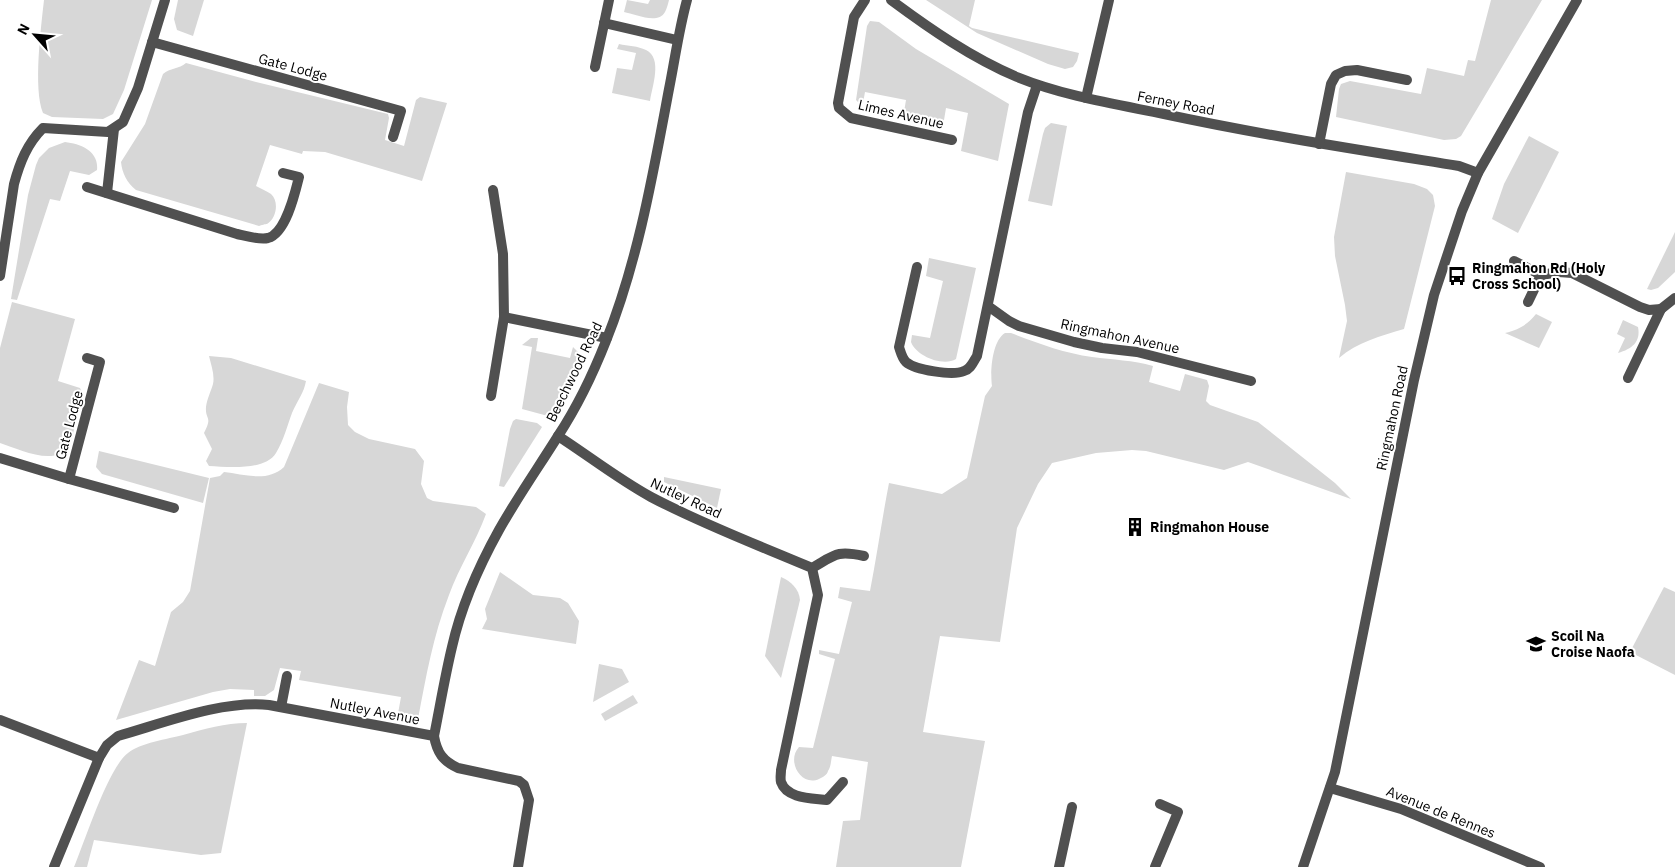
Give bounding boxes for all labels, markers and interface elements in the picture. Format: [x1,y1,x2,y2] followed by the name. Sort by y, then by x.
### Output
[10,10,60,60] north arrow
[13,20,34,38] text: N
[256,49,330,85] street label: Gate Lodge
[1136,87,1216,119] street label: Ferney Road
[856,95,946,133] street label: Limes Avenue
[1472,259,1606,293] place label: Ringmahon Rd (Holy Cross School)
[1446,265,1468,287] bus stop icon: Ringmahon Rd (Holy Cross School)
[1059,315,1182,357] street label: Ringmahon Avenue
[542,319,606,425] street label: Beechwood Road
[1372,364,1412,472] street label: Ringmahon Road
[51,388,87,462] street label: Gate Lodge
[647,474,725,522] street label: Nutley Road
[1124,516,1146,538] building icon: Ringmahon House
[1150,518,1269,536] place label: Ringmahon House
[1551,627,1635,661] place label: Scoil Na Croise Naofa
[1525,633,1547,655] school or university icon: Scoil Na Croise Naofa
[329,693,422,729] street label: Nutley Avenue
[1384,782,1498,842] street label: Avenue de Rennes

